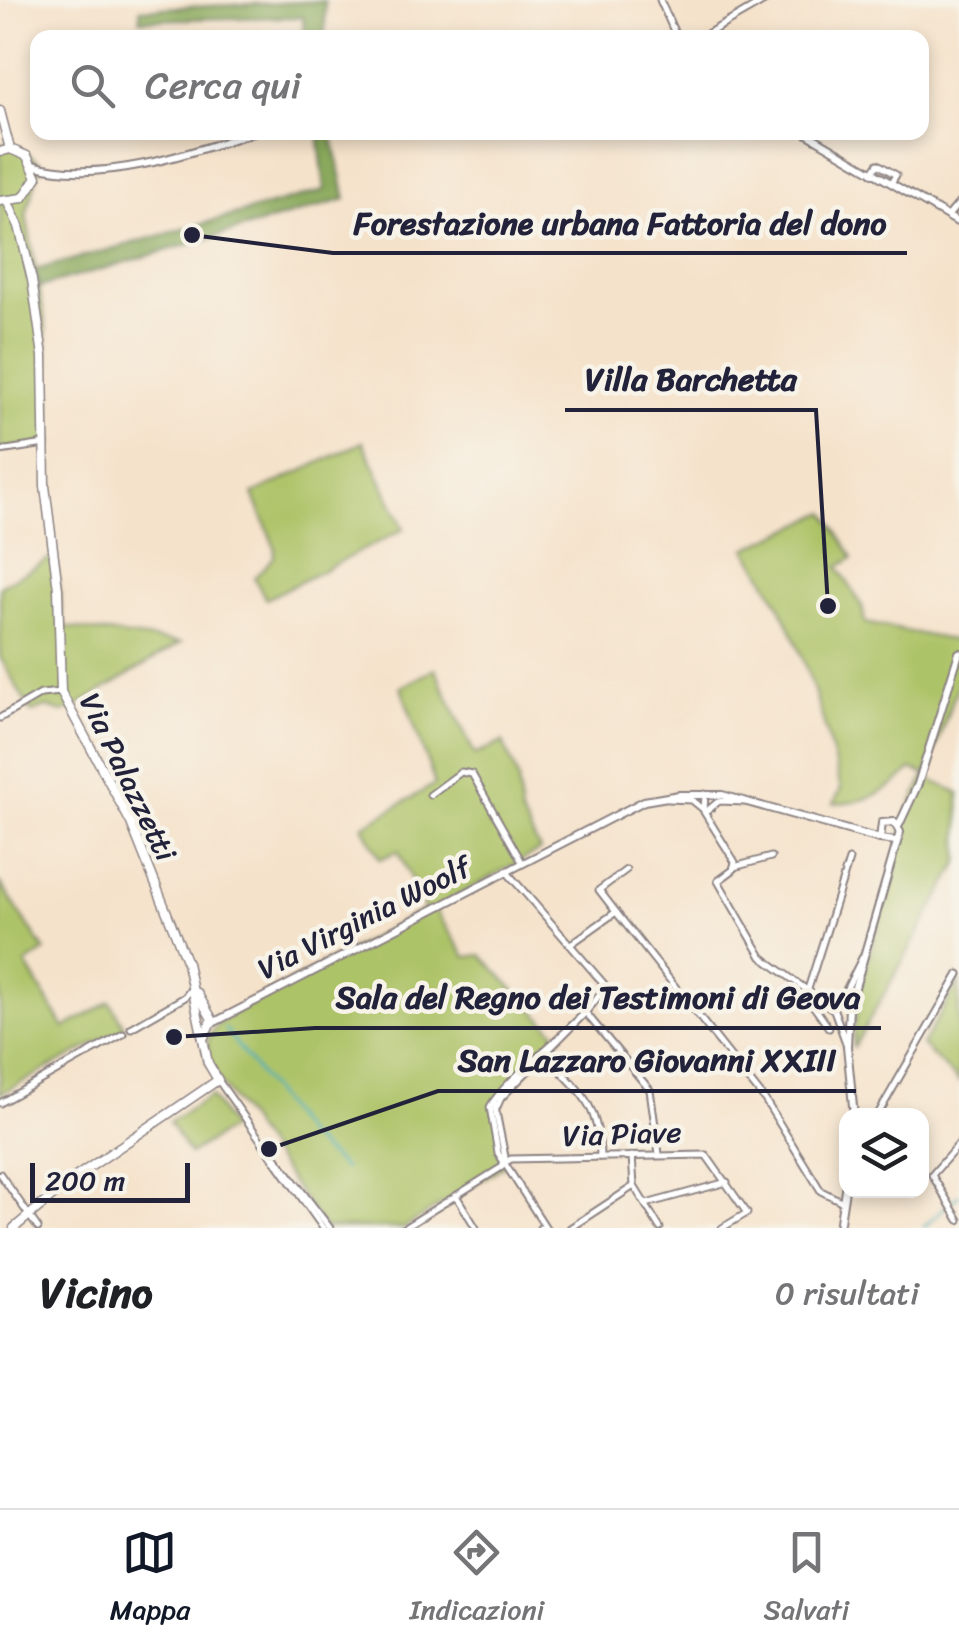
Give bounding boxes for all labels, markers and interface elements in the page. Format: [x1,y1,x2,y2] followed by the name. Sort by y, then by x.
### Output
[30,30,929,140] search box
[145,52,301,119] text: Cerca qui
[65,58,120,113] icon: search
[333,191,907,253] callout: Forestazione urbana Fattoria del dono
[352,195,887,252] text: Forestazione urbana Fattoria del dono
[565,348,816,410] callout: Villa Barchetta
[585,351,798,408] text: Villa Barchetta
[64,683,193,871] street label: Via Palazzetti
[248,840,483,995] street label: Via Virginia Woolf
[315,966,881,1028] callout: Sala del Regno dei Testimoni di Geova
[335,969,861,1026] text: Sala del Regno dei Testimoni di Geova
[438,1029,856,1091] callout: San Lazzaro Giovanni XXIII
[457,1032,836,1089] text: San Lazzaro Giovanni XXIII
[561,1105,683,1163] street label: Via Piave
[839,1108,929,1198] map controls
[839,1108,929,1198] button: layers
[45,1156,125,1205] text: 200 m
[30,1158,190,1202] scale bar
[40,1256,153,1330] text: Vicino
[775,1265,919,1322] text: 0 risultati
[110,1525,190,1634] tab: Mappa
[410,1525,544,1634] tab: Indicazioni
[764,1525,849,1634] tab: Salvati

